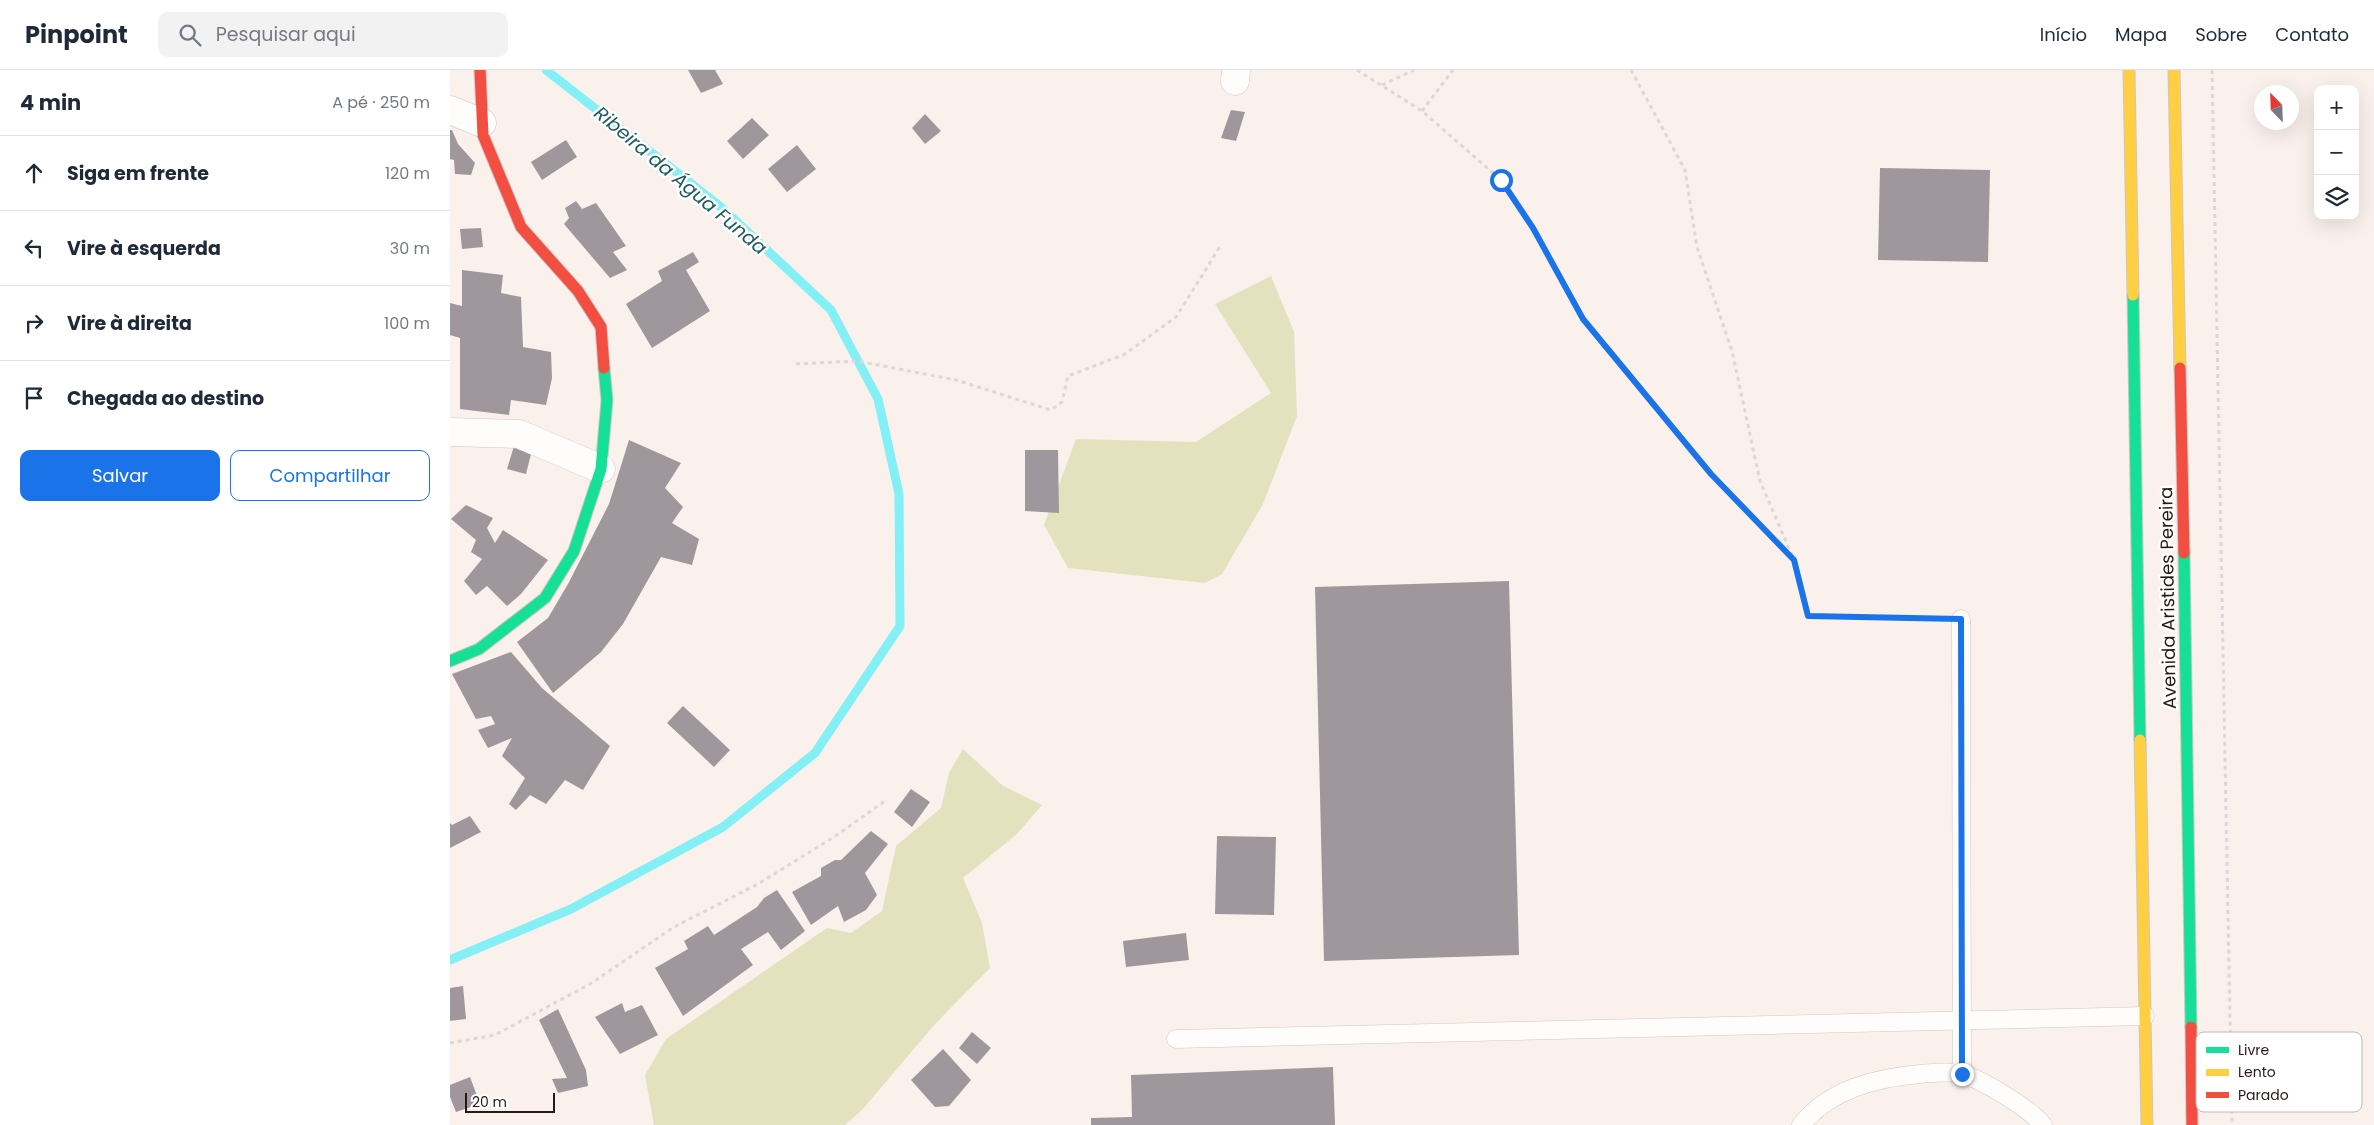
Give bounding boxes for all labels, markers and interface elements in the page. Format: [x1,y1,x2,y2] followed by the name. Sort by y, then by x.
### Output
[158,12,508,57] search box
[25,18,128,51] text: Pinpoint
[176,21,204,49] icon: search
[216,21,356,48] text: Pesquisar aqui
[2040,22,2087,47] text: Início
[2115,22,2167,47] text: Mapa
[2195,22,2247,47] text: Sobre
[2275,22,2349,47] text: Contato
[2254,85,2299,130] north arrow
[2314,85,2359,220] map controls
[2314,85,2359,130] button: +
[20,88,81,117] text: 4 min
[332,91,430,114] text: A pé · 250 m
[588,100,773,261] water label: Ribeira da Água Funda
[2314,130,2359,175] button: −
[20,159,48,187] icon: ahead
[67,160,209,187] text: Siga em frente
[385,162,430,185] text: 120 m
[1490,169,1513,192] route start
[2314,175,2359,220] button: layers
[20,234,48,262] icon: left
[67,235,221,262] text: Vire à esquerda
[390,237,430,260] text: 30 m
[20,309,48,337] icon: right
[67,310,192,337] text: Vire à direita
[384,312,430,335] text: 100 m
[20,384,48,412] icon: arrive
[67,385,264,412] text: Chegada ao destino
[20,450,220,501] button: Salvar
[230,450,430,501] button: Compartilhar
[2153,487,2182,709] street label: Avenida Aristides Pereira
[2196,1032,2362,1112] legend
[2238,1040,2270,1060] text: Livre
[2238,1062,2276,1082] text: Lento
[1951,1063,1974,1086] route end
[2238,1085,2289,1105] text: Parado
[465,1090,555,1113] scale bar
[472,1092,507,1112] text: 20 m

